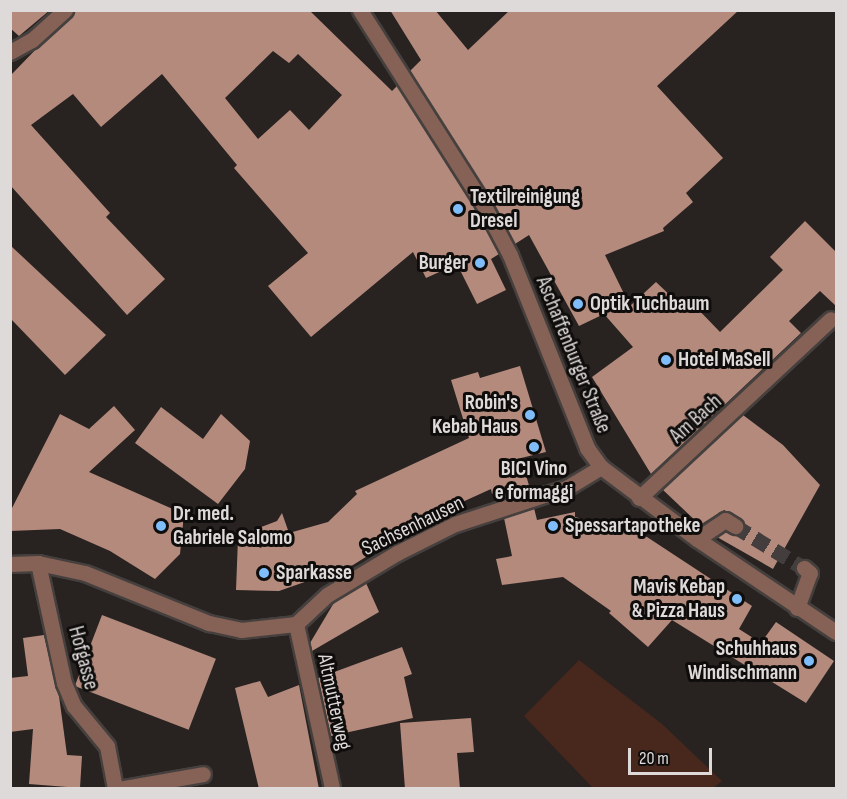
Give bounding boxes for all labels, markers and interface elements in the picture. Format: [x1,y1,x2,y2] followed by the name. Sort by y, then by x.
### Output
[470,184,580,234] place label: Textilreinigung Dresel
[451,202,465,216] marker: Textilreinigung Dresel
[419,250,468,276] place label: Burger
[473,256,487,270] marker: Burger
[530,273,616,437] street label: Aschaffenburger Straße
[590,291,709,317] place label: Optik Tuchbaum
[571,297,585,311] marker: Optik Tuchbaum
[678,347,771,373] place label: Hotel MaSell
[659,353,673,367] marker: Hotel MaSell
[665,389,727,449] street label: Am Bach
[432,390,518,440] place label: Robin's Kebab Haus
[523,408,537,422] marker: Robin's Kebab Haus
[527,440,541,454] marker: BICI Vino e formaggi
[495,456,573,506] place label: BICI Vino e formaggi
[358,491,468,561] street label: Sachsenhausen
[173,501,292,551] place label: Dr. med. Gabriele Salomo
[565,513,700,539] place label: Spessartapotheke
[154,519,168,533] marker: Dr. med. Gabriele Salomo
[546,519,560,533] marker: Spessartapotheke
[276,560,352,586] place label: Sparkasse
[257,566,271,580] marker: Sparkasse
[632,574,725,624] place label: Mavis Kebap & Pizza Haus
[730,592,744,606] marker: Mavis Kebap & Pizza Haus
[62,624,104,692] street label: Hofgasse
[688,636,797,686] place label: Schuhhaus Windischmann
[312,652,356,752] street label: Altmutterweg
[802,654,816,668] marker: Schuhhaus Windischmann
[631,736,715,774] scale bar
[639,748,669,769] text: 20 m

